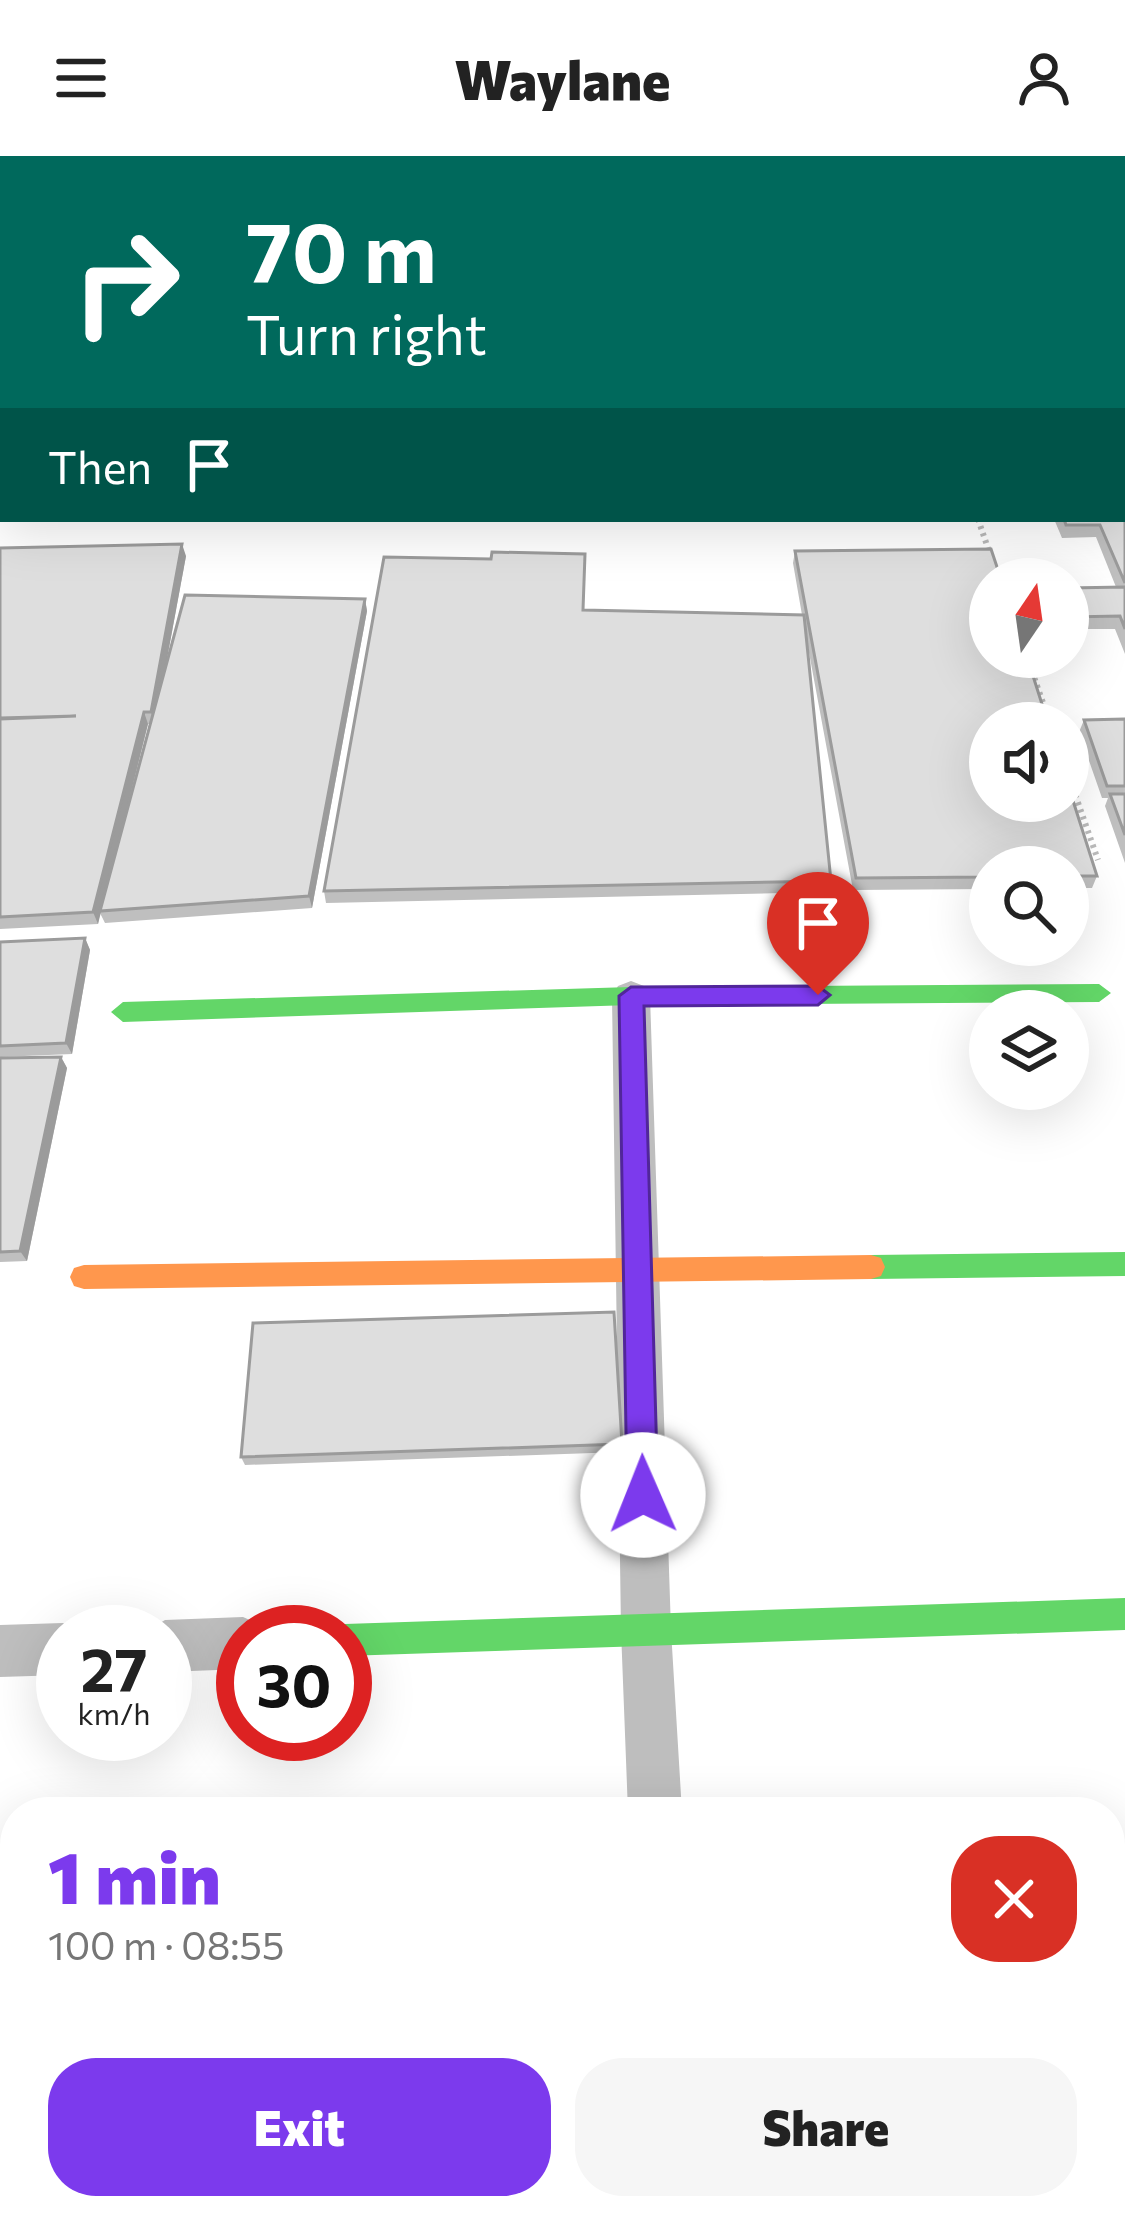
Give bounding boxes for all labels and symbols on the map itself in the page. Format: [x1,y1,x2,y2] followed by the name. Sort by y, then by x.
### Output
[969,558,1089,678] north arrow
[767,872,869,995] pin
[580,1432,706,1558] position arrow
[216,1605,372,1761] speed limit sign: 30

